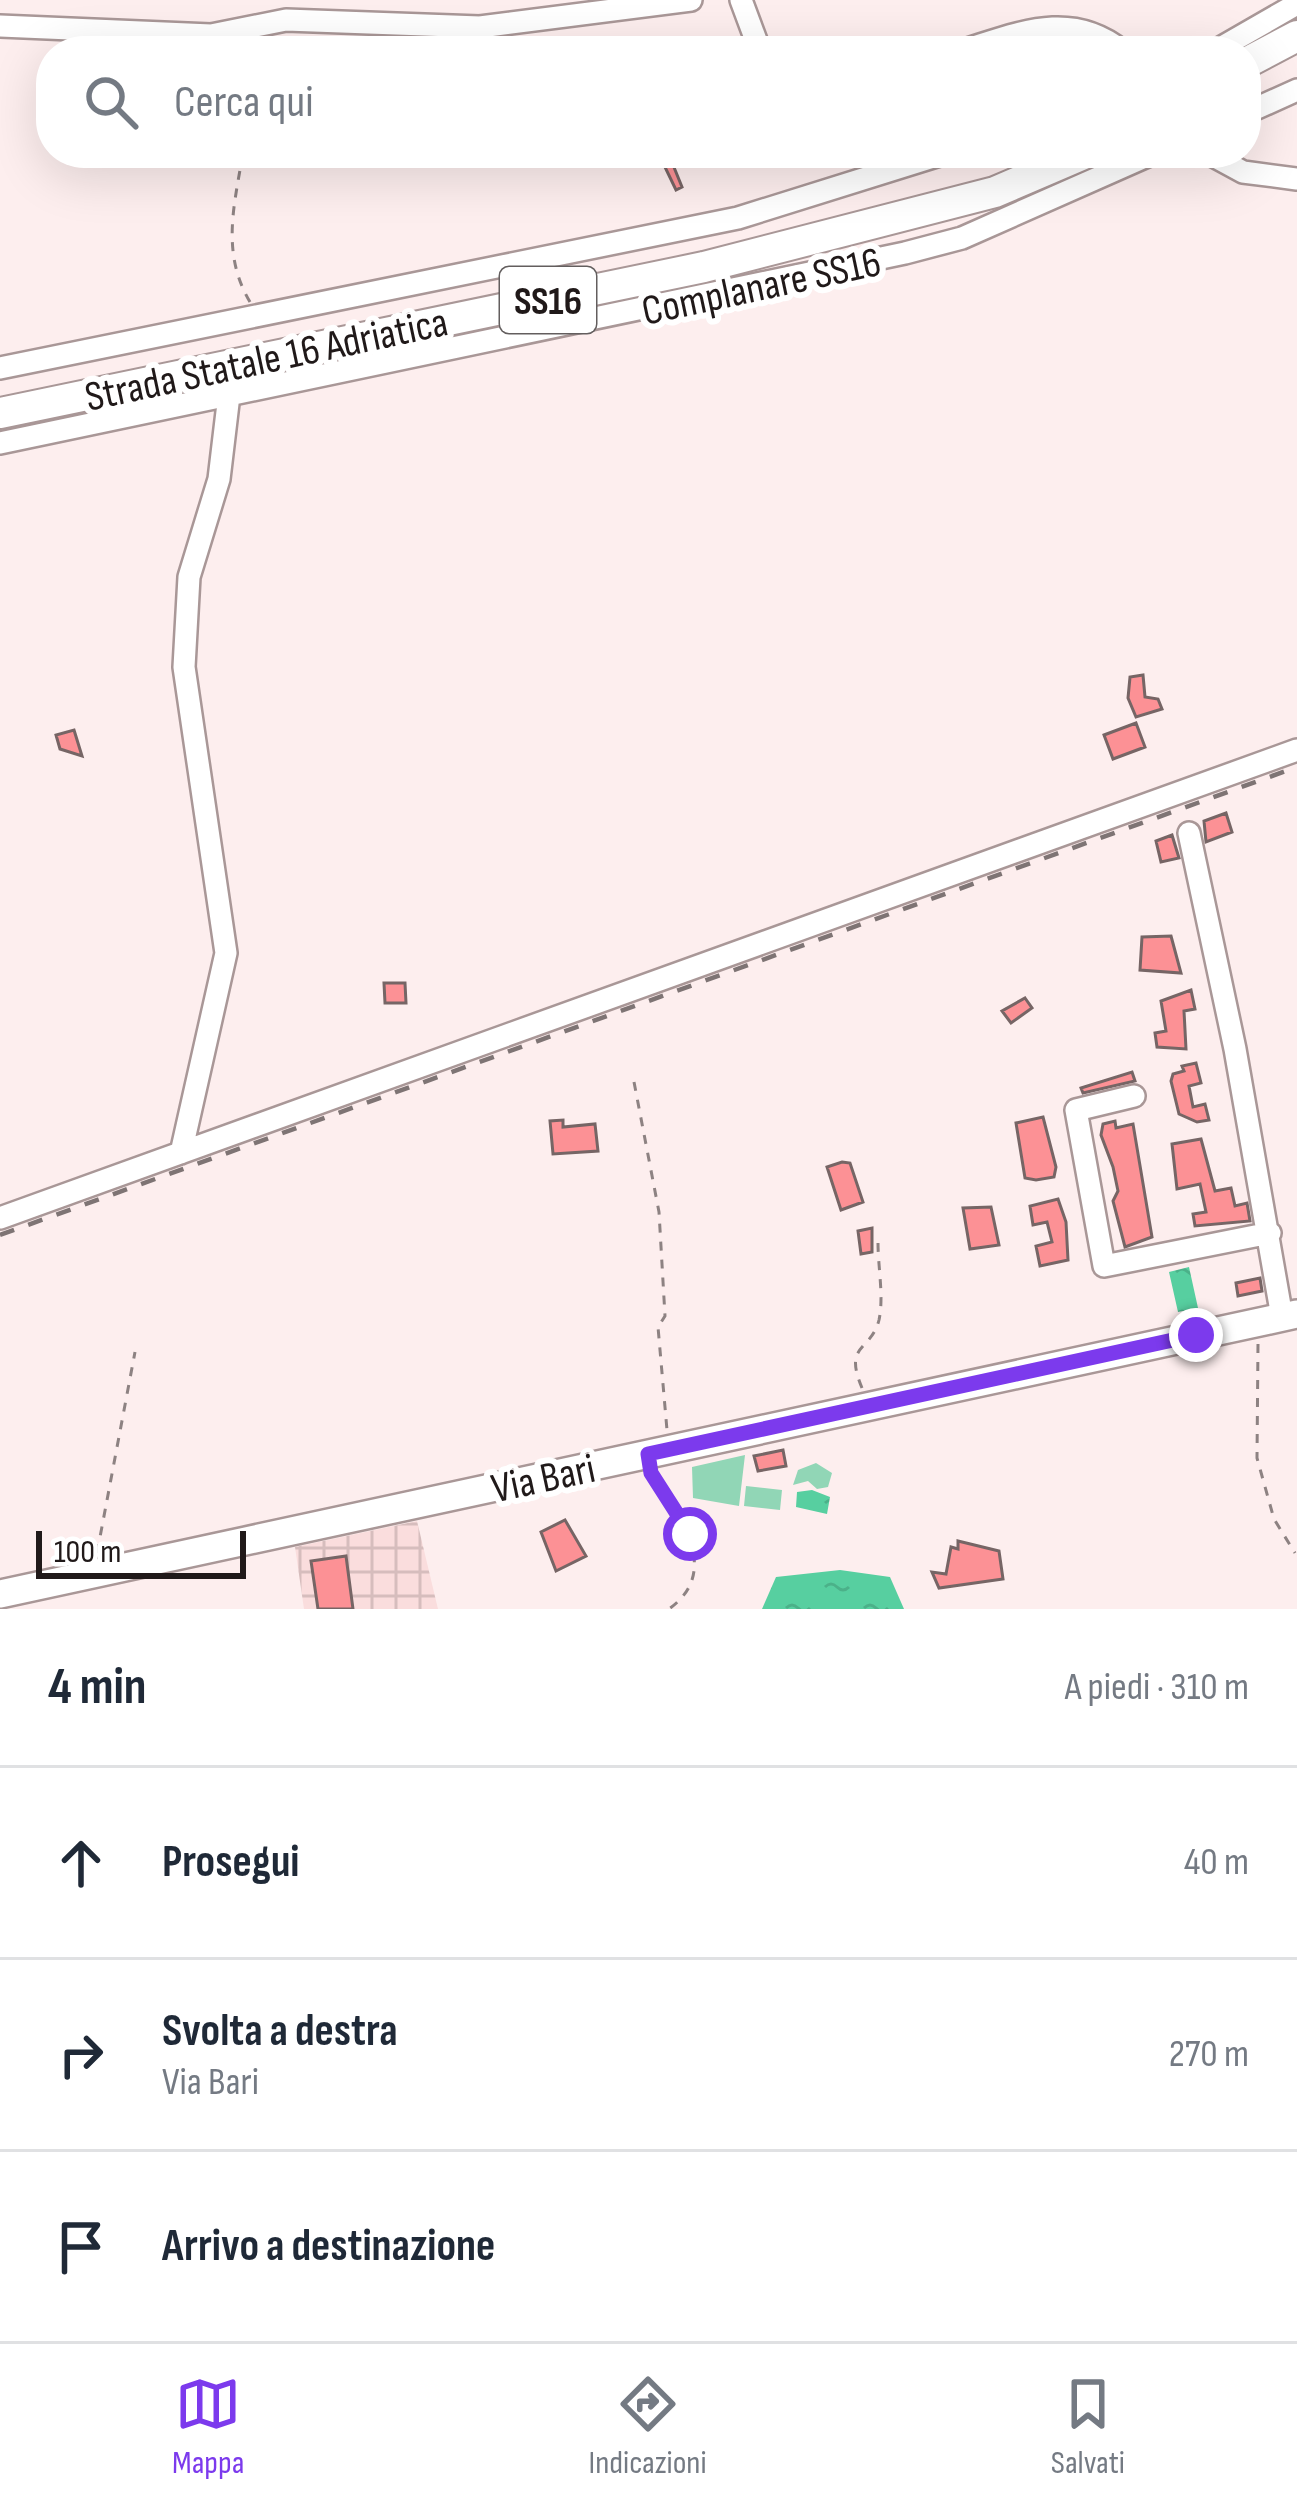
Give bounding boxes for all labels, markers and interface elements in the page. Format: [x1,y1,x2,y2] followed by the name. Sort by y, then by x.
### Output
[36,36,1261,168] search box
[78,69,144,135] icon: search
[174,75,314,130] text: Cerca qui
[637,237,886,338] street label: Complanare SS16
[500,267,596,333] road number: SS16
[81,297,452,424] street label: Strada Statale 16 Adriatica
[1169,1308,1223,1362] route end
[487,1444,600,1515] street label: Via Bari
[663,1507,717,1561] route start
[36,1525,246,1578] scale bar
[54,1532,121,1572] text: 100 m
[48,1657,147,1718] text: 4 min
[1065,1664,1249,1711] text: A piedi · 310 m
[48,1830,114,1896] icon: ahead
[162,1835,300,1890] text: Prosegui
[1184,1839,1249,1886] text: 40 m
[162,2004,398,2059] text: Svolta a destra
[48,2022,114,2088] icon: right
[1169,2031,1249,2078] text: 270 m
[162,2059,259,2106] text: Via Bari
[48,2214,114,2280] icon: arrive
[162,2219,495,2274] text: Arrivo a destinazione
[172,2371,244,2483] tab: Mappa
[589,2371,707,2483] tab: Indicazioni
[1051,2371,1125,2483] tab: Salvati

